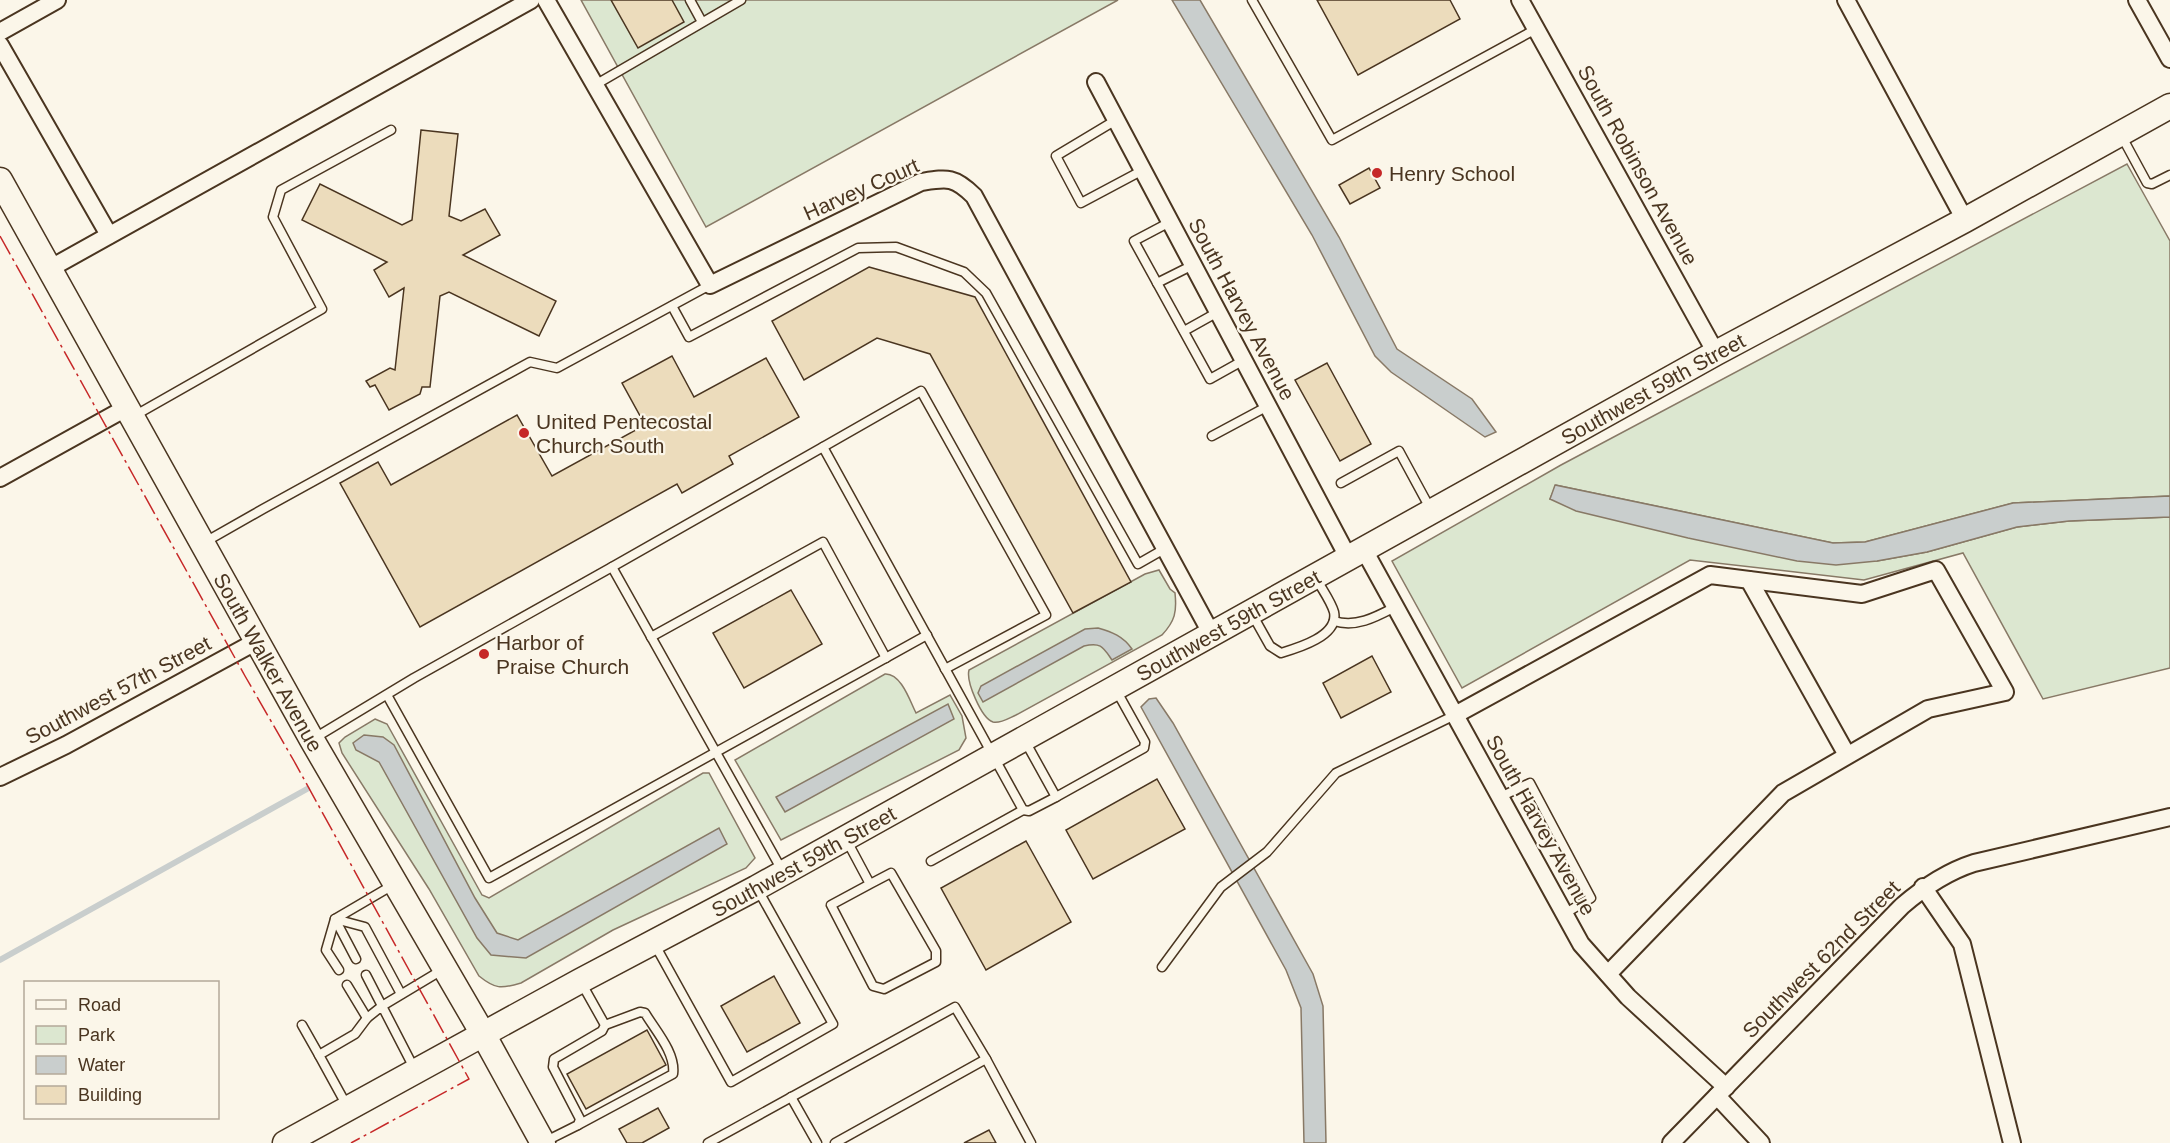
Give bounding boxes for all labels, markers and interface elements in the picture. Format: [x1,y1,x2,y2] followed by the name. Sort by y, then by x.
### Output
[1573,61,1703,269] street label: South Robinson Avenue
[800,153,922,225] street label: Harvey Court
[1389,162,1515,185] place label: Henry School
[1370,166,1384,180] marker: Henry School
[1184,214,1300,404] street label: South Harvey Avenue
[1557,328,1749,449] street label: Southwest 59th Street
[536,410,712,457] place label: United Pentecostal Church South
[517,426,531,440] marker: United Pentecostal Church South
[1132,564,1324,685] street label: Southwest 59th Street
[210,569,328,756] street label: South Walker Avenue
[21,631,215,749] street label: Southwest 57th Street
[496,631,629,678] place label: Harbor of Praise Church
[477,647,491,661] marker: Harbor of Praise Church
[1482,731,1600,919] street label: South Harvey Avenue
[707,801,900,921] street label: Southwest 59th Street
[1738,876,1904,1042] street label: Southwest 62nd Street
[24,981,219,1119] legend
[78,995,121,1015] text: Road
[78,1025,116,1045] text: Park
[78,1055,125,1075] text: Water
[78,1085,142,1105] text: Building

